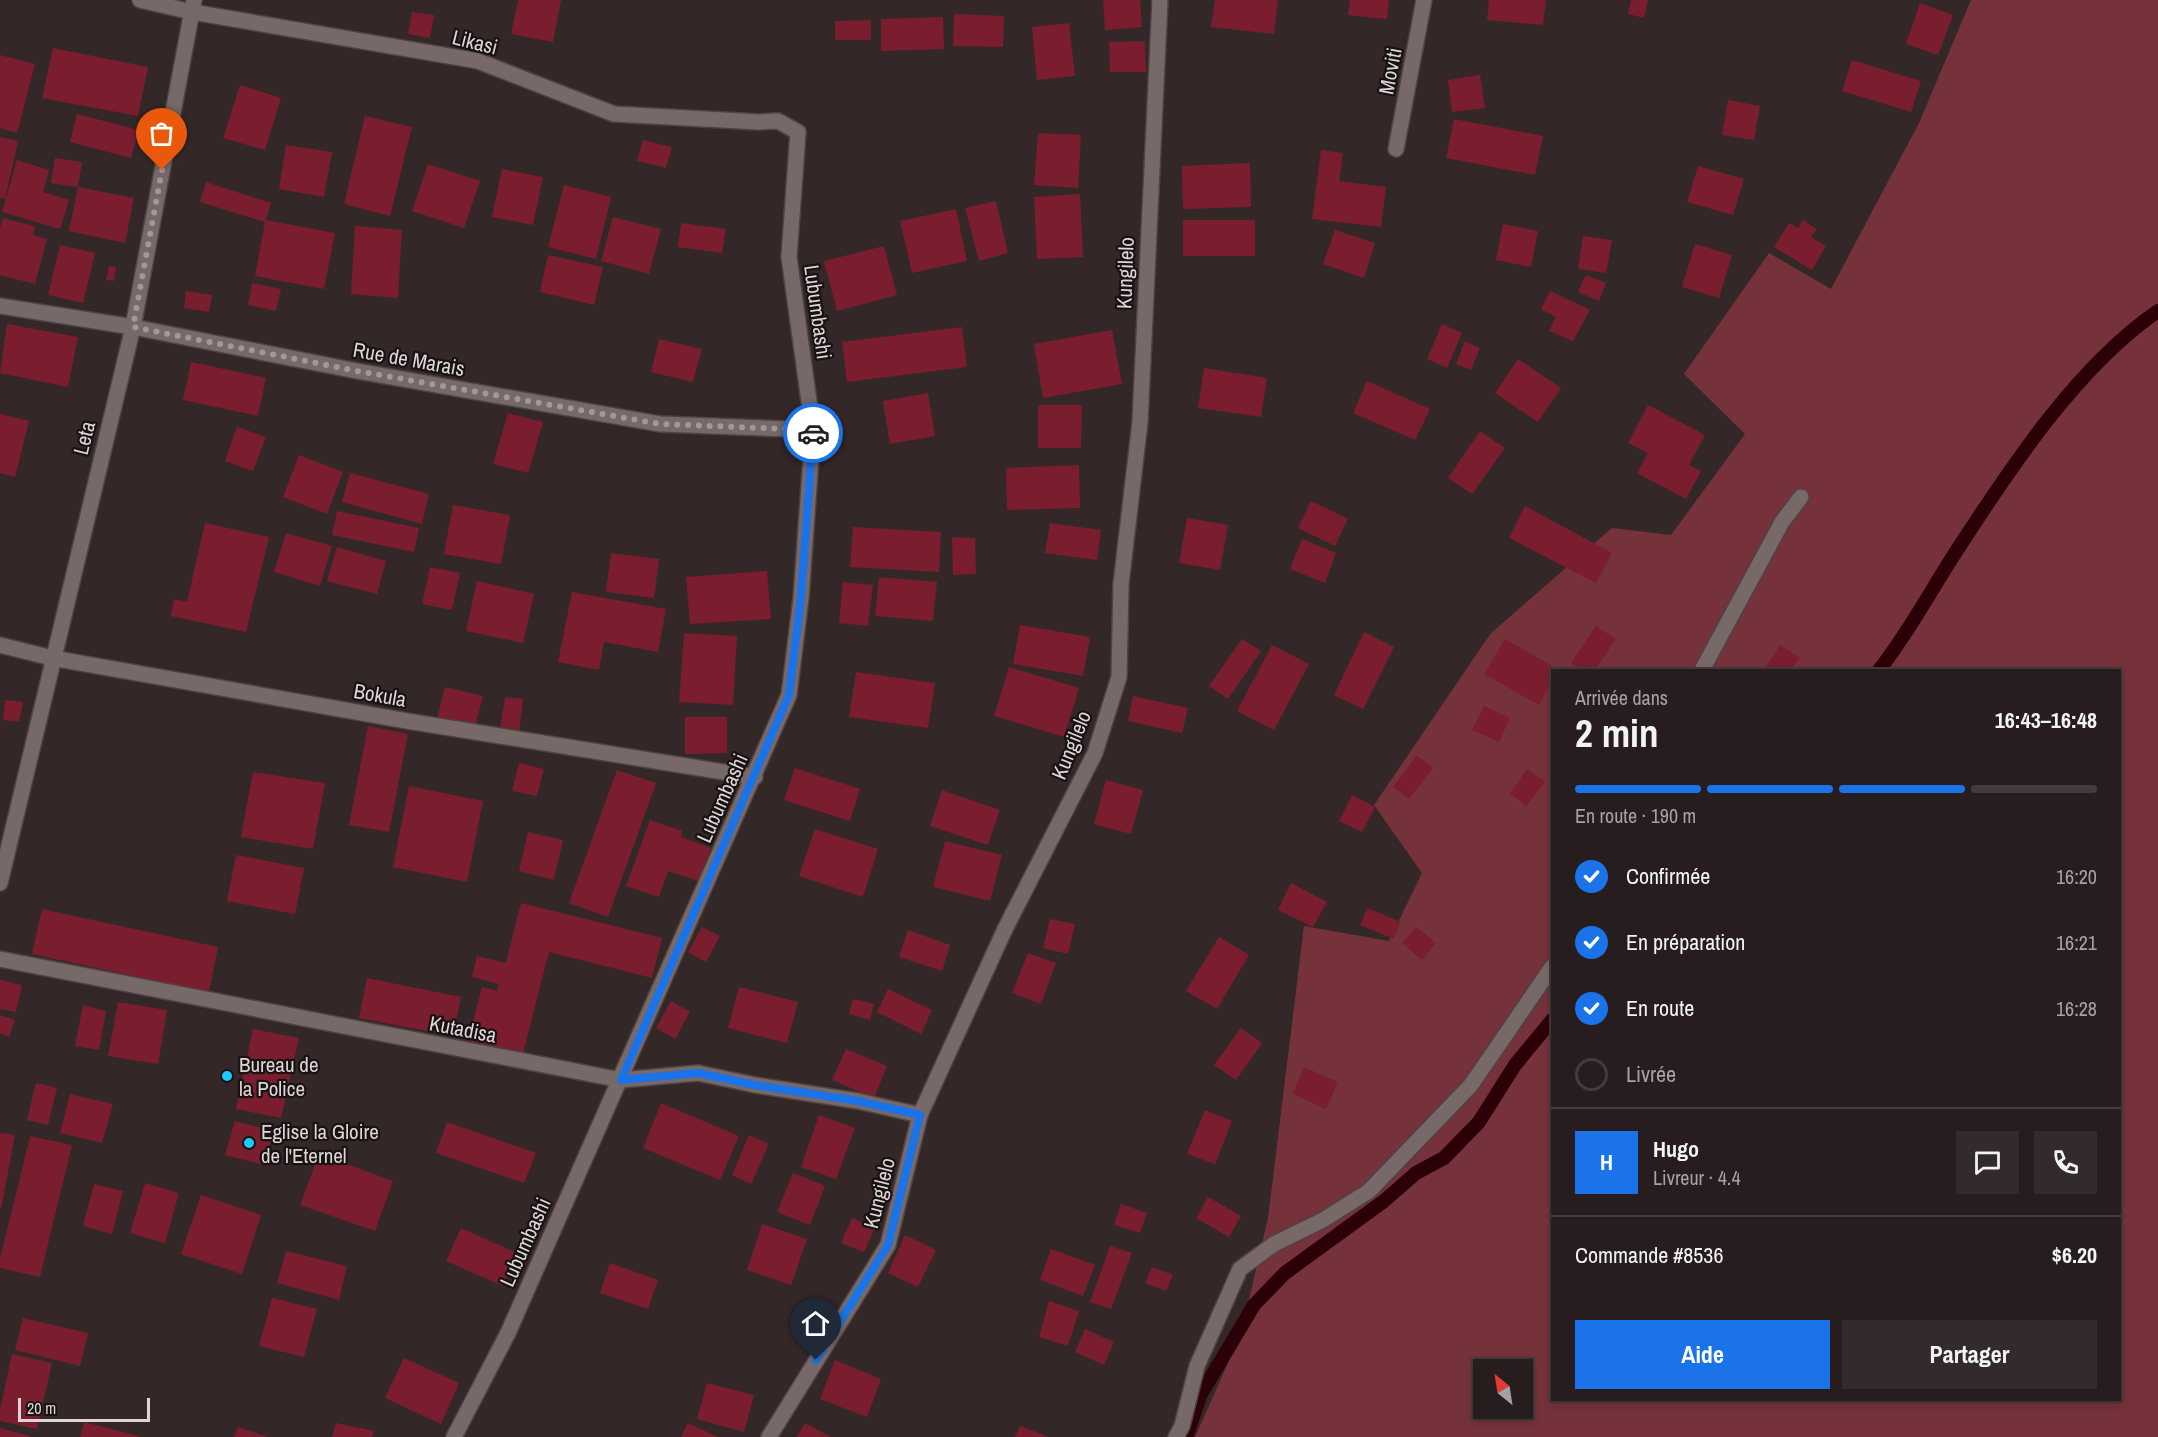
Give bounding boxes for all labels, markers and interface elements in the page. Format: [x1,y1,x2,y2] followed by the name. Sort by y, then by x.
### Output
[449,22,501,62] street label: Likasi
[1371,45,1409,97] street label: Moviti
[136,108,187,170] pin
[145,117,178,150] icon: bag
[1109,237,1141,309] street label: Kungilelo
[797,263,839,361] street label: Lubumbashi
[351,335,467,383] street label: Rue de Marais
[783,403,843,463] courier
[797,417,830,450] icon: car
[66,418,102,458] street label: Leta
[352,676,409,714] street label: Bokula
[1575,684,1668,711] text: Arrivée dans
[1995,705,2097,735] text: 16:43–16:48
[1044,706,1098,784] street label: Kungilelo
[1575,707,1659,759] text: 2 min
[689,749,755,847] street label: Lubumbashi
[1575,802,1696,829] text: En route · 190 m
[1575,860,1608,893] icon: check
[1626,861,1710,891] text: Confirmée
[2056,863,2097,890] text: 16:20
[1575,926,1608,959] icon: check
[1626,927,1745,957] text: En préparation
[2056,929,2097,956] text: 16:21
[1575,992,1608,1025] icon: check
[1626,993,1694,1023] text: En route
[2056,995,2097,1022] text: 16:28
[427,1008,500,1050] street label: Kutadisa
[239,1050,318,1103] place label: Bureau de la Police
[1626,1059,1676,1089] text: Livrée
[220,1069,234,1083] marker: Bureau de la Police
[261,1117,379,1170] place label: Eglise la Gloire de l'Eternel
[1956,1131,2019,1194] button: chat
[2034,1131,2097,1194] button: phone
[1653,1134,1699,1164] text: Hugo
[242,1136,256,1150] marker: Eglise la Gloire de l'Eternel
[1600,1147,1613,1177] text: H
[856,1155,902,1231] street label: Kungilelo
[1653,1164,1741,1191] text: Livreur · 4.4
[492,1193,558,1291] street label: Lubumbashi
[1575,1240,1723,1270] text: Commande #8536
[2052,1240,2097,1270] text: $6.20
[790,1298,841,1360] pin
[799,1307,832,1340] icon: home
[1575,1320,1830,1389] button: Aide
[1842,1320,2097,1389] button: Partager
[1473,1359,1533,1419] north arrow
[1473,1359,1533,1419] map controls
[18,1395,150,1422] scale bar
[27,1397,56,1419] text: 20 m

